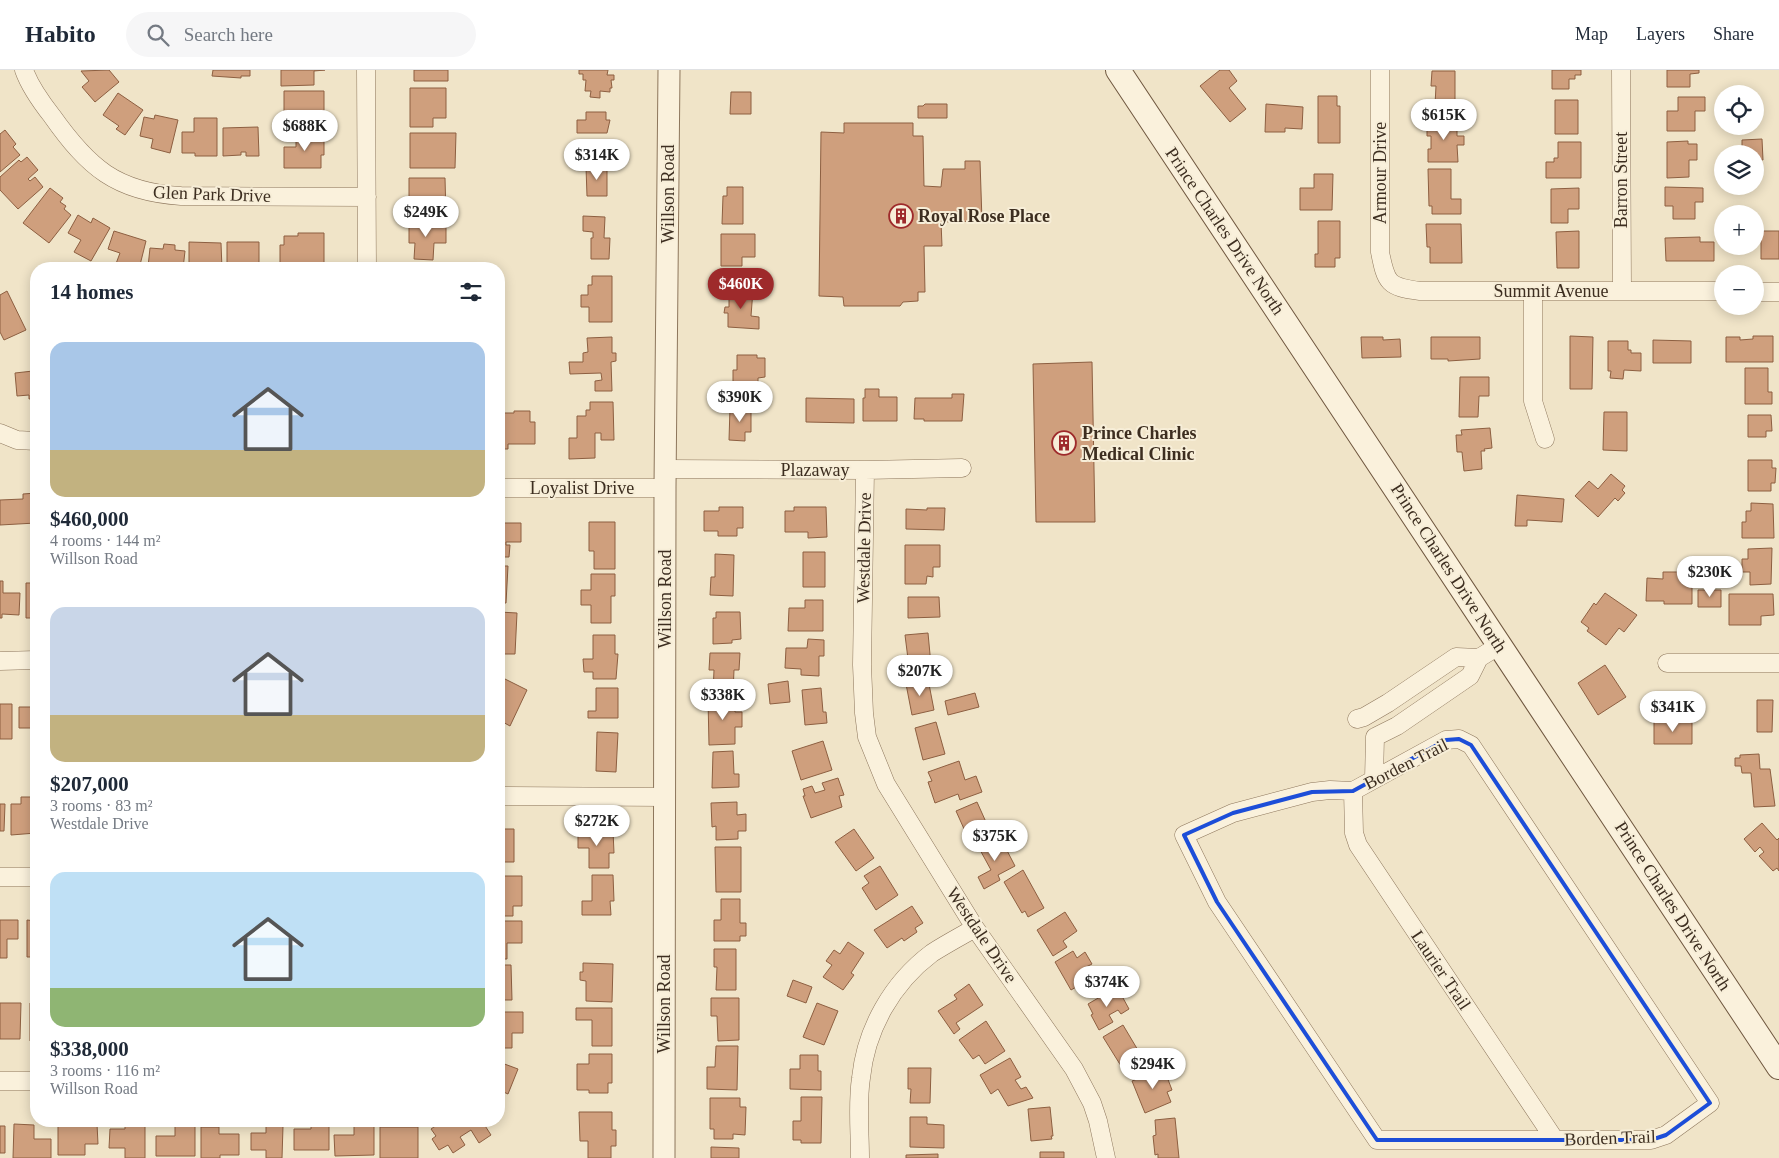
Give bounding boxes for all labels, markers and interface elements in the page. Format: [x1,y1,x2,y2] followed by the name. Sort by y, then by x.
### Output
[126,12,476,57] search box
[25,21,96,47] text: Habito
[144,21,172,49] icon: search
[184,24,273,45] text: Search here
[1575,24,1608,44] text: Map
[1636,24,1685,44] text: Layers
[1713,24,1754,44] text: Share
[1714,85,1764,315] map controls
[1714,85,1764,135] button: locate
[1409,98,1479,141] pin: $615K
[1422,106,1466,123] text: $615K
[270,109,340,152] pin: $688K
[283,117,327,134] text: $688K
[1370,122,1390,224] street label: Armour Drive
[1611,132,1631,228] street label: Barron Street
[562,138,632,181] pin: $314K
[1162,144,1288,318] street label: Prince Charles Drive North
[658,145,678,243] street label: Willson Road
[1714,145,1764,195] button: layers
[575,146,619,163] text: $314K
[153,182,271,206] street label: Glen Park Drive
[391,196,461,238] pin: $249K
[404,203,448,220] text: $249K
[888,203,914,229] building icon: Royal Rose Place
[1714,205,1764,255] button: +
[918,206,1050,226] place label: Royal Rose Place
[1714,265,1764,315] button: −
[706,268,776,310] pin: $460K
[719,275,763,292] text: $460K
[457,278,485,306] icon: filters
[50,280,133,304] text: 14 homes
[1493,281,1609,301] street label: Summit Avenue
[223,374,313,464] icon: home
[705,380,775,423] pin: $390K
[718,388,762,405] text: $390K
[1082,423,1196,464] place label: Prince Charles Medical Clinic
[1051,430,1077,456] building icon: Prince Charles Medical Clinic
[781,460,849,480] street label: Plazaway
[530,478,634,498] street label: Loyalist Drive
[1387,480,1511,656] street label: Prince Charles Drive North
[853,492,875,604] street label: Westdale Drive
[50,507,129,531] text: $460,000
[50,532,161,549] text: 4 rooms · 144 m²
[50,550,138,567] text: Willson Road
[655,550,675,648] street label: Willson Road
[1675,556,1745,598] pin: $230K
[1688,563,1732,580] text: $230K
[223,639,313,729] icon: home
[885,654,955,697] pin: $207K
[898,662,942,679] text: $207K
[688,678,758,721] pin: $338K
[701,686,745,703] text: $338K
[1638,690,1708,733] pin: $341K
[1651,698,1695,715] text: $341K
[1361,734,1451,794] street label: Borden Trail
[50,772,129,796] text: $207,000
[50,797,153,814] text: 3 rooms · 83 m²
[562,804,632,847] pin: $272K
[575,812,619,829] text: $272K
[50,815,149,832] text: Westdale Drive
[1611,818,1735,994] street label: Prince Charles Drive North
[960,820,1030,862] pin: $375K
[973,827,1017,844] text: $375K
[943,883,1021,987] street label: Westdale Drive
[223,904,313,994] icon: home
[1407,926,1475,1014] street label: Laurier Trail
[654,955,674,1053] street label: Willson Road
[1072,966,1142,1008] pin: $374K
[1085,973,1129,990] text: $374K
[50,1037,129,1061] text: $338,000
[1118,1048,1188,1090] pin: $294K
[1131,1055,1175,1072] text: $294K
[50,1062,160,1079] text: 3 rooms · 116 m²
[50,1080,138,1097] text: Willson Road
[1564,1126,1656,1150] street label: Borden Trail

